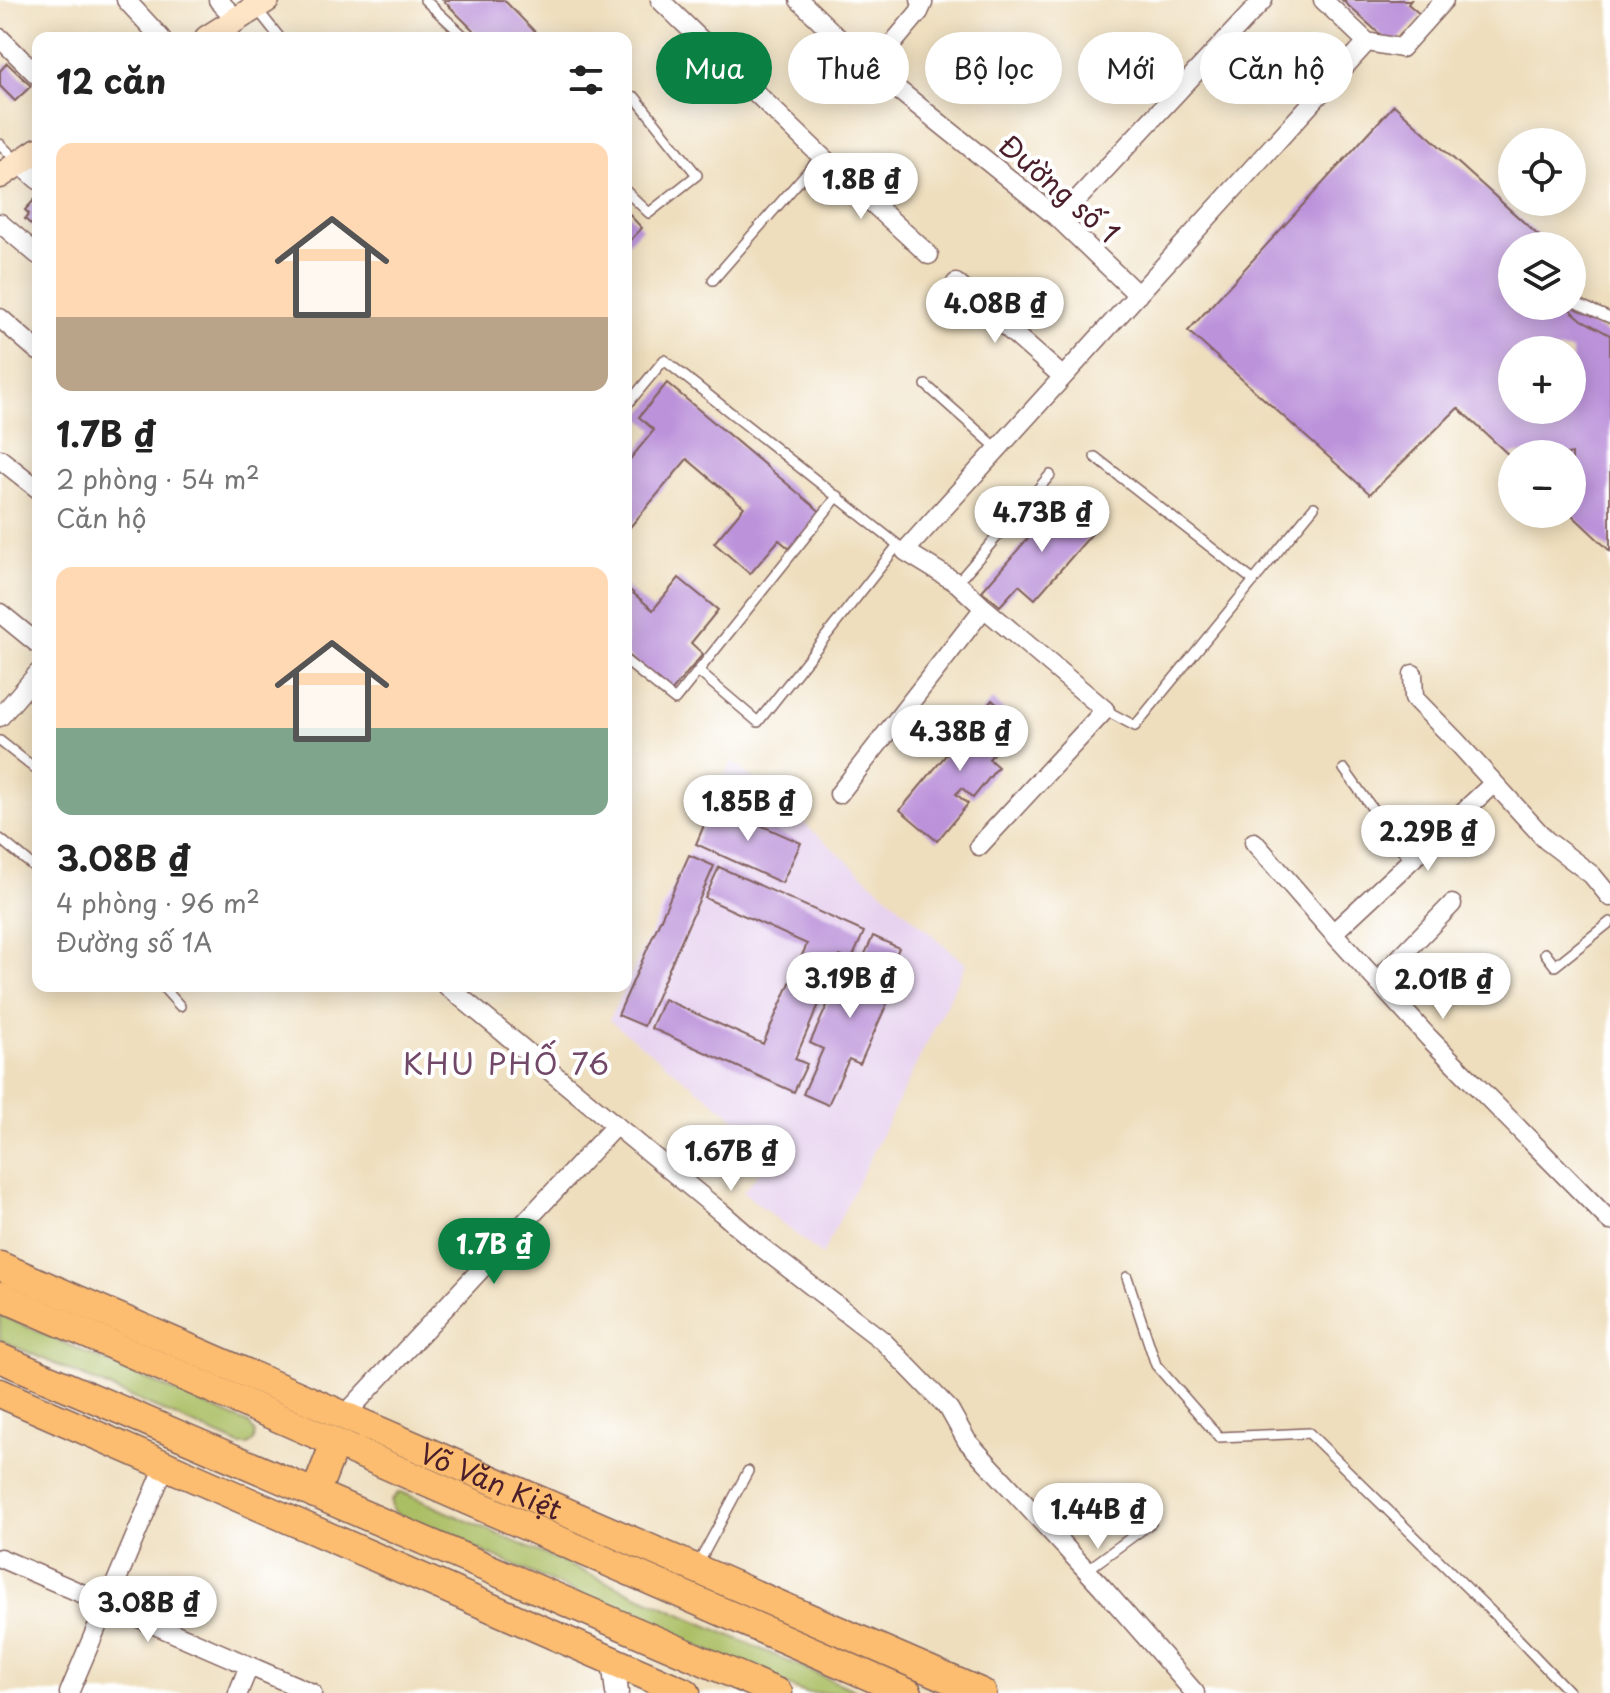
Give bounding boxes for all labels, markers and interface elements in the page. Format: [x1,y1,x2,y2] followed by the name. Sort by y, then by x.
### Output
[656,32,772,104] chip: Mua
[788,32,909,104] chip: Thuê
[925,32,1062,104] chip: Bộ lọc
[1078,32,1184,104] chip: Mới
[1200,32,1353,104] chip: Căn hộ
[56,54,166,106] text: 12 căn
[564,58,608,102] icon: filters
[990,123,1130,253] street label: Đường số 1
[1498,128,1586,528] map controls
[1498,128,1586,216] button: locate
[796,153,926,221] pin: 1.8B ₫
[822,159,900,198] text: 1.8B ₫
[260,195,404,339] icon: home
[1498,232,1586,320] button: layers
[921,277,1069,345] pin: 4.08B ₫
[944,283,1046,322] text: 4.08B ₫
[1498,336,1586,424] button: +
[56,407,155,459] text: 1.7B ₫
[1498,440,1586,528] button: −
[56,459,260,498] text: 2 phòng · 54 m²
[968,486,1116,554] pin: 4.73B ₫
[992,492,1092,531] text: 4.73B ₫
[56,498,146,537] text: Căn hộ
[260,619,404,763] icon: home
[886,705,1034,773] pin: 4.38B ₫
[909,711,1011,750] text: 4.38B ₫
[674,775,822,843] pin: 1.85B ₫
[701,781,795,820] text: 1.85B ₫
[1354,805,1502,873] pin: 2.29B ₫
[1379,811,1477,850] text: 2.29B ₫
[56,831,190,883] text: 3.08B ₫
[56,883,260,922] text: 4 phòng · 96 m²
[56,922,212,961] text: Đường số 1A
[776,952,924,1020] pin: 3.19B ₫
[1369,953,1517,1021] pin: 2.01B ₫
[804,958,896,997] text: 3.19B ₫
[1394,959,1492,998] text: 2.01B ₫
[403,1039,611,1085] district label: KHU PHỐ 76
[657,1125,805,1193] pin: 1.67B ₫
[685,1131,777,1170] text: 1.67B ₫
[429,1218,559,1286] pin: 1.7B ₫
[456,1224,532,1263] text: 1.7B ₫
[414,1430,569,1529] street label: Võ Văn Kiệt
[1024,1483,1172,1551] pin: 1.44B ₫
[1050,1489,1146,1528] text: 1.44B ₫
[74,1576,222,1644] pin: 3.08B ₫
[97,1582,199,1621] text: 3.08B ₫

